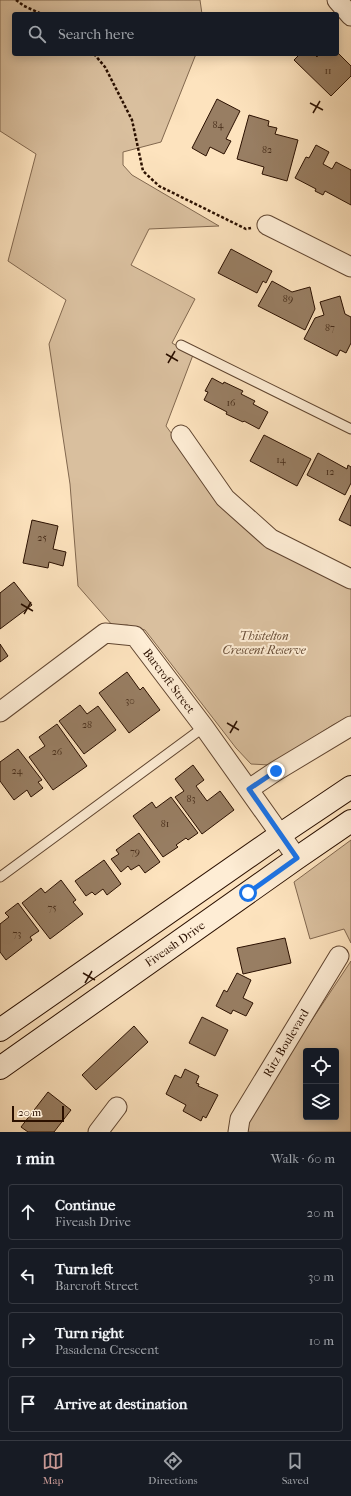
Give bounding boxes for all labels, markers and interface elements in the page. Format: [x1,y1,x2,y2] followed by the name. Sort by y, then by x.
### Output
[12,12,339,56] search box
[26,23,48,45] icon: search
[58,25,134,43] text: Search here
[324,65,332,77] house number: 11
[213,119,225,131] house number: 84
[262,144,272,156] house number: 82
[283,293,293,305] house number: 89
[325,322,335,334] house number: 87
[227,397,236,409] house number: 16
[276,454,287,466] house number: 14
[326,466,334,478] house number: 12
[37,532,47,544] house number: 25
[222,629,307,657] park label: Thistelton Crescent Reserve
[140,646,198,717] street label: Barcroft Street
[125,695,135,707] house number: 30
[82,719,92,731] house number: 28
[52,746,63,758] house number: 26
[267,762,285,780] route end
[11,765,24,777] house number: 24
[186,793,196,805] house number: 83
[161,818,169,830] house number: 81
[130,846,140,858] house number: 79
[239,884,257,902] route start
[47,902,57,914] house number: 75
[142,918,208,970] street label: Fiveash Drive
[13,928,21,940] house number: 73
[260,1006,312,1080] street label: Ritz Boulevard
[303,1048,339,1120] map controls
[303,1048,339,1084] button: locate
[303,1084,339,1120] button: layers
[12,1104,64,1123] scale bar
[18,1106,41,1119] text: 20 m
[16,1148,55,1168] text: 1 min
[271,1151,335,1166] text: Walk · 60 m
[55,1196,115,1214] text: Continue
[17,1201,39,1223] icon: ahead
[307,1205,334,1220] text: 20 m
[55,1214,131,1229] text: Fiveash Drive
[55,1260,113,1278] text: Turn left
[17,1265,39,1287] icon: left
[308,1269,334,1284] text: 30 m
[55,1278,139,1293] text: Barcroft Street
[55,1324,124,1342] text: Turn right
[17,1329,39,1351] icon: right
[309,1333,334,1348] text: 10 m
[55,1342,159,1357] text: Pasadena Crescent
[17,1393,39,1415] icon: arrive
[55,1395,187,1413] text: Arrive at destination
[42,1450,64,1487] tab: Map
[148,1450,198,1487] tab: Directions
[282,1450,309,1487] tab: Saved

